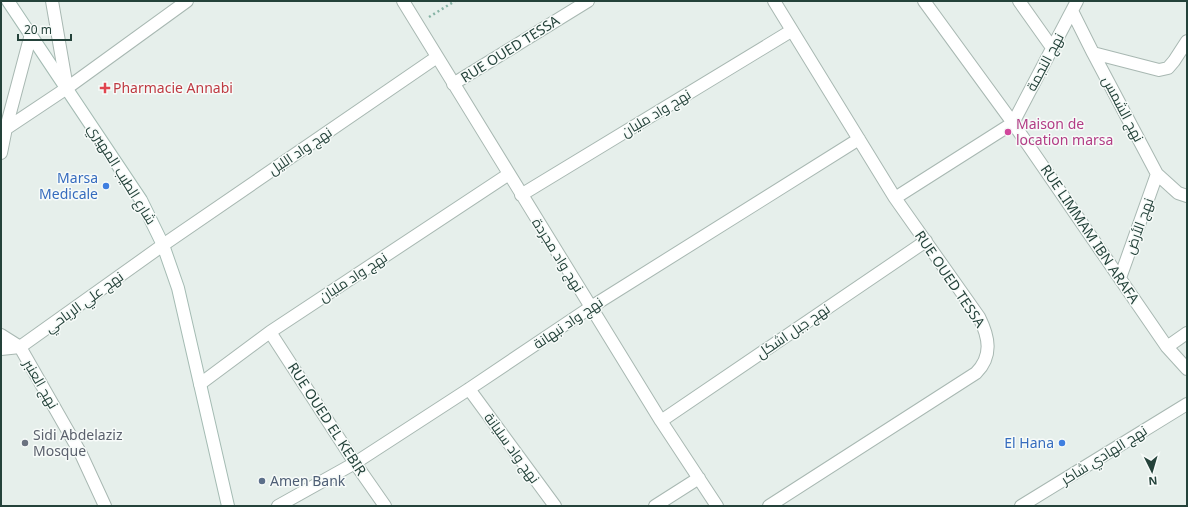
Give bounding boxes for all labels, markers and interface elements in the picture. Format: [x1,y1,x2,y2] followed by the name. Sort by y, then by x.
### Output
[457,11,563,87] street label: RUE OUED TESSA
[18,16,71,42] scale bar
[24,21,52,38] text: 20 m
[1021,29,1068,94] street label: نهج النجمة
[1098,73,1149,145] street label: نهج الشمس
[113,78,233,97] place label: Pharmacie Annabi
[100,83,110,93] marker: Pharmacie Annabi
[617,84,694,141] street label: نهج واد مليان
[1016,114,1113,149] place label: Maison de location marsa
[81,120,161,229] street label: شارع الطيب المهيري
[264,122,335,179] street label: نهج واد الليل
[1003,127,1013,137] marker: Maison de location marsa
[1037,161,1144,307] street label: RUE LIMMAM IBN ARAFA
[39,168,98,203] place label: Marsa Medicale
[101,181,111,191] marker: Marsa Medicale
[1120,195,1157,257] street label: نهج الأرض
[528,214,589,295] street label: نهج واد مجردة
[911,227,990,331] street label: RUE OUED TESSA
[315,247,391,306] street label: نهج واد مليان
[40,267,129,339] street label: نهج علي الرياحي
[529,292,606,353] street label: نهج واد نبهانة
[752,299,833,362] street label: نهج جبل اشكل
[19,355,63,412] street label: نهج العنبر
[284,359,371,479] street label: RUE OUED EL KEBIR
[480,408,545,487] street label: نهج واد سليانة
[1056,421,1152,492] street label: نهج الهادي شاكر
[33,425,123,460] place label: Sidi Abdelaziz Mosque
[1004,433,1054,452] place label: El Hana
[20,438,30,448] marker: Sidi Abdelaziz Mosque
[1057,438,1067,448] marker: El Hana
[1132,451,1172,491] north arrow
[270,471,346,490] place label: Amen Bank
[1148,474,1158,489] text: N
[257,476,267,486] marker: Amen Bank

